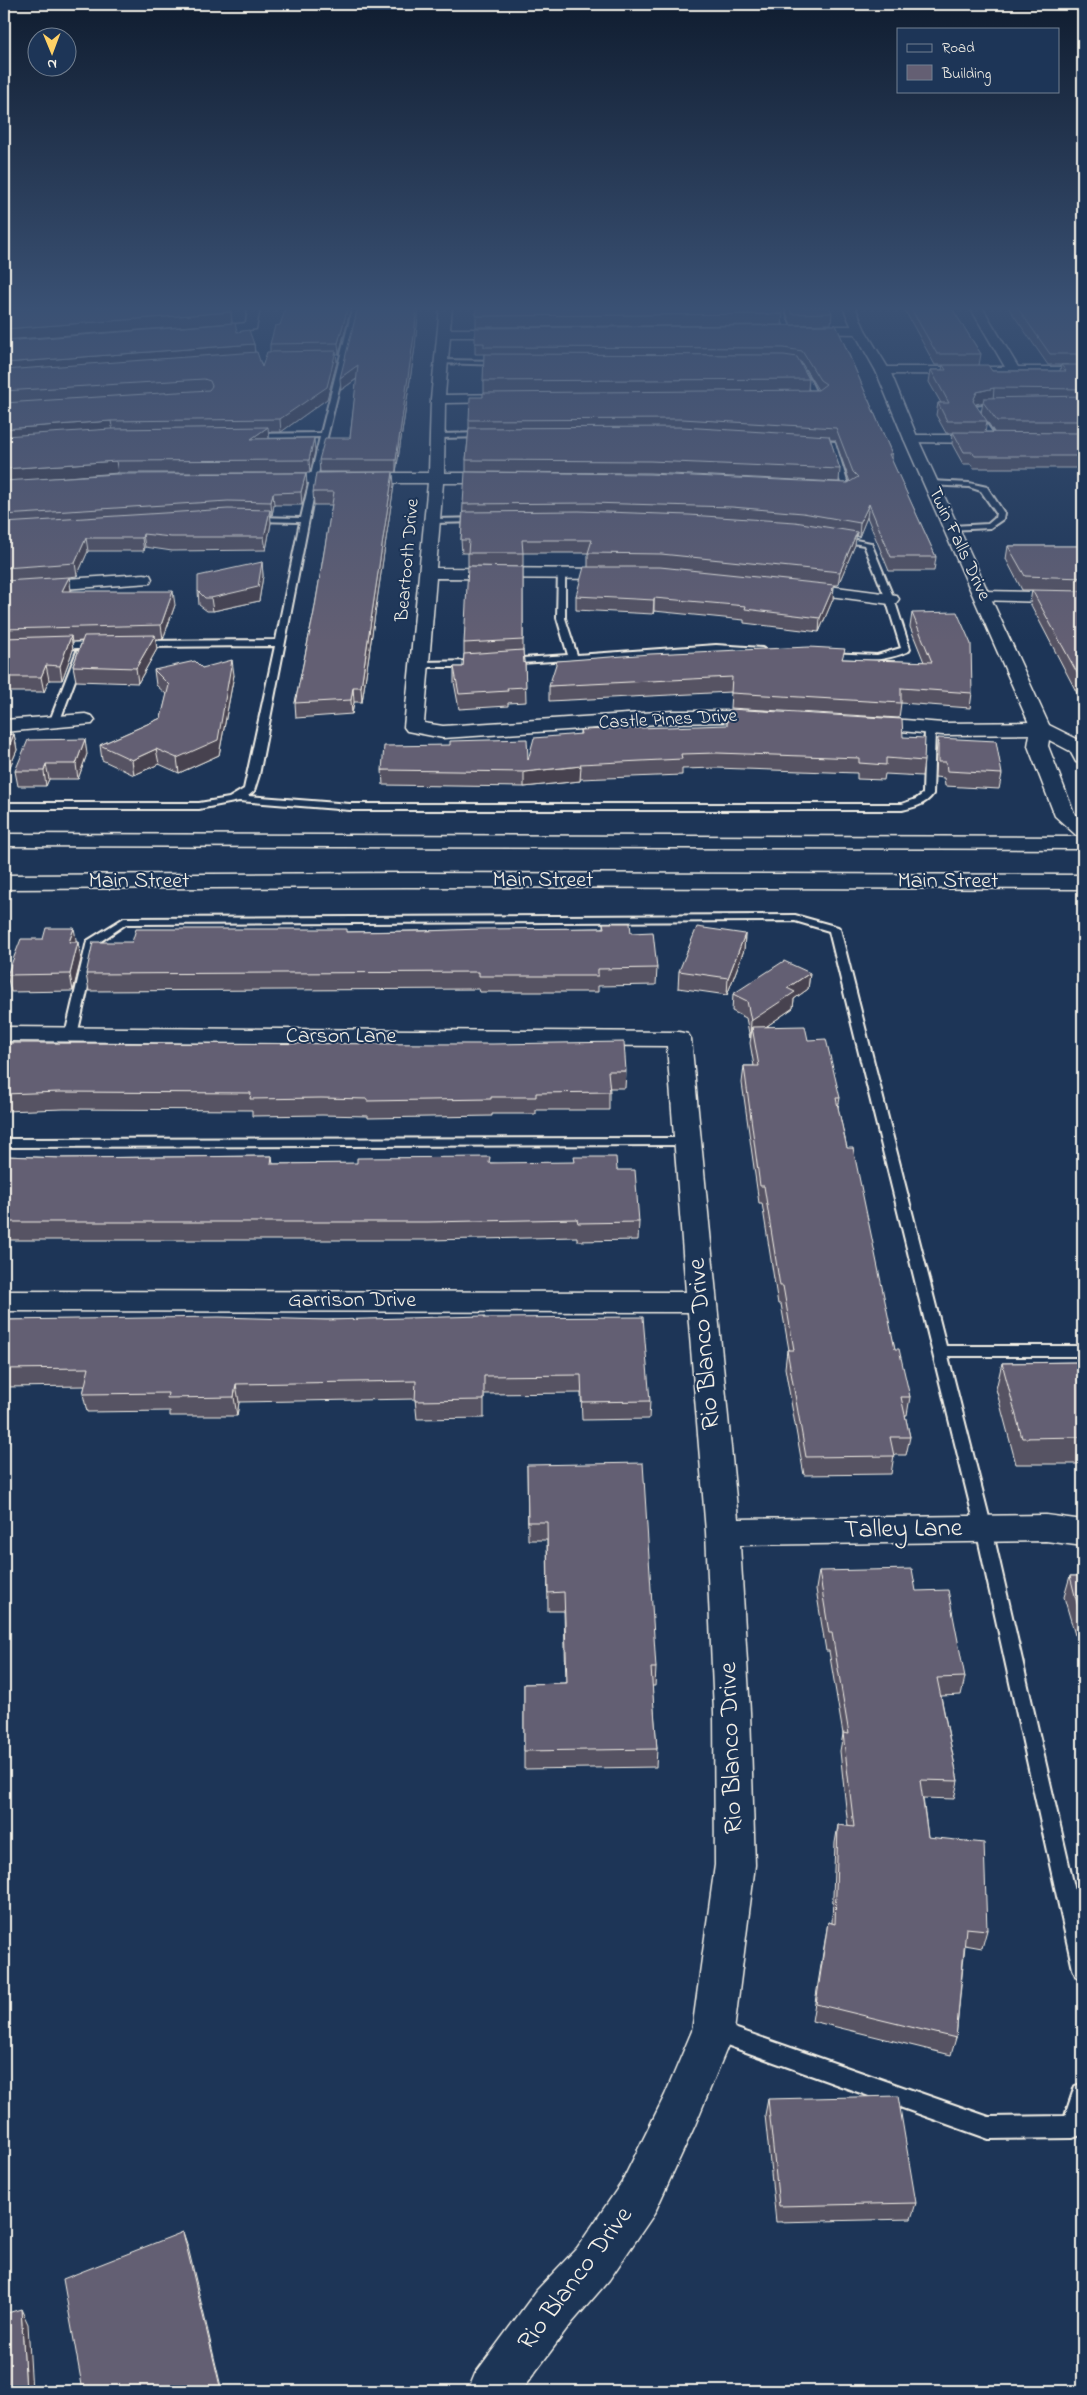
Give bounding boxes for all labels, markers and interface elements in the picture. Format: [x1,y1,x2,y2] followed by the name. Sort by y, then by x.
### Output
[28,28,78,78] north arrow
[897,28,1060,92] legend
[942,37,975,59] text: Road
[47,53,57,74] text: N
[941,63,991,86] text: Building
[921,483,997,606] street label: Twin Falls Drive
[389,497,427,624] street label: Beartooth Drive
[598,703,738,737] street label: Castle Pines Drive
[493,865,594,897] street label: Main Street
[89,866,190,898] street label: Main Street
[898,866,999,898] street label: Main Street
[286,1021,396,1053] street label: Carson Lane
[679,1256,731,1431] street label: Rio Blanco Drive
[288,1285,416,1317] street label: Garrison Drive
[843,1510,963,1550] street label: Talley Lane
[710,1661,754,1835] street label: Rio Blanco Drive
[509,2199,643,2359] street label: Rio Blanco Drive

